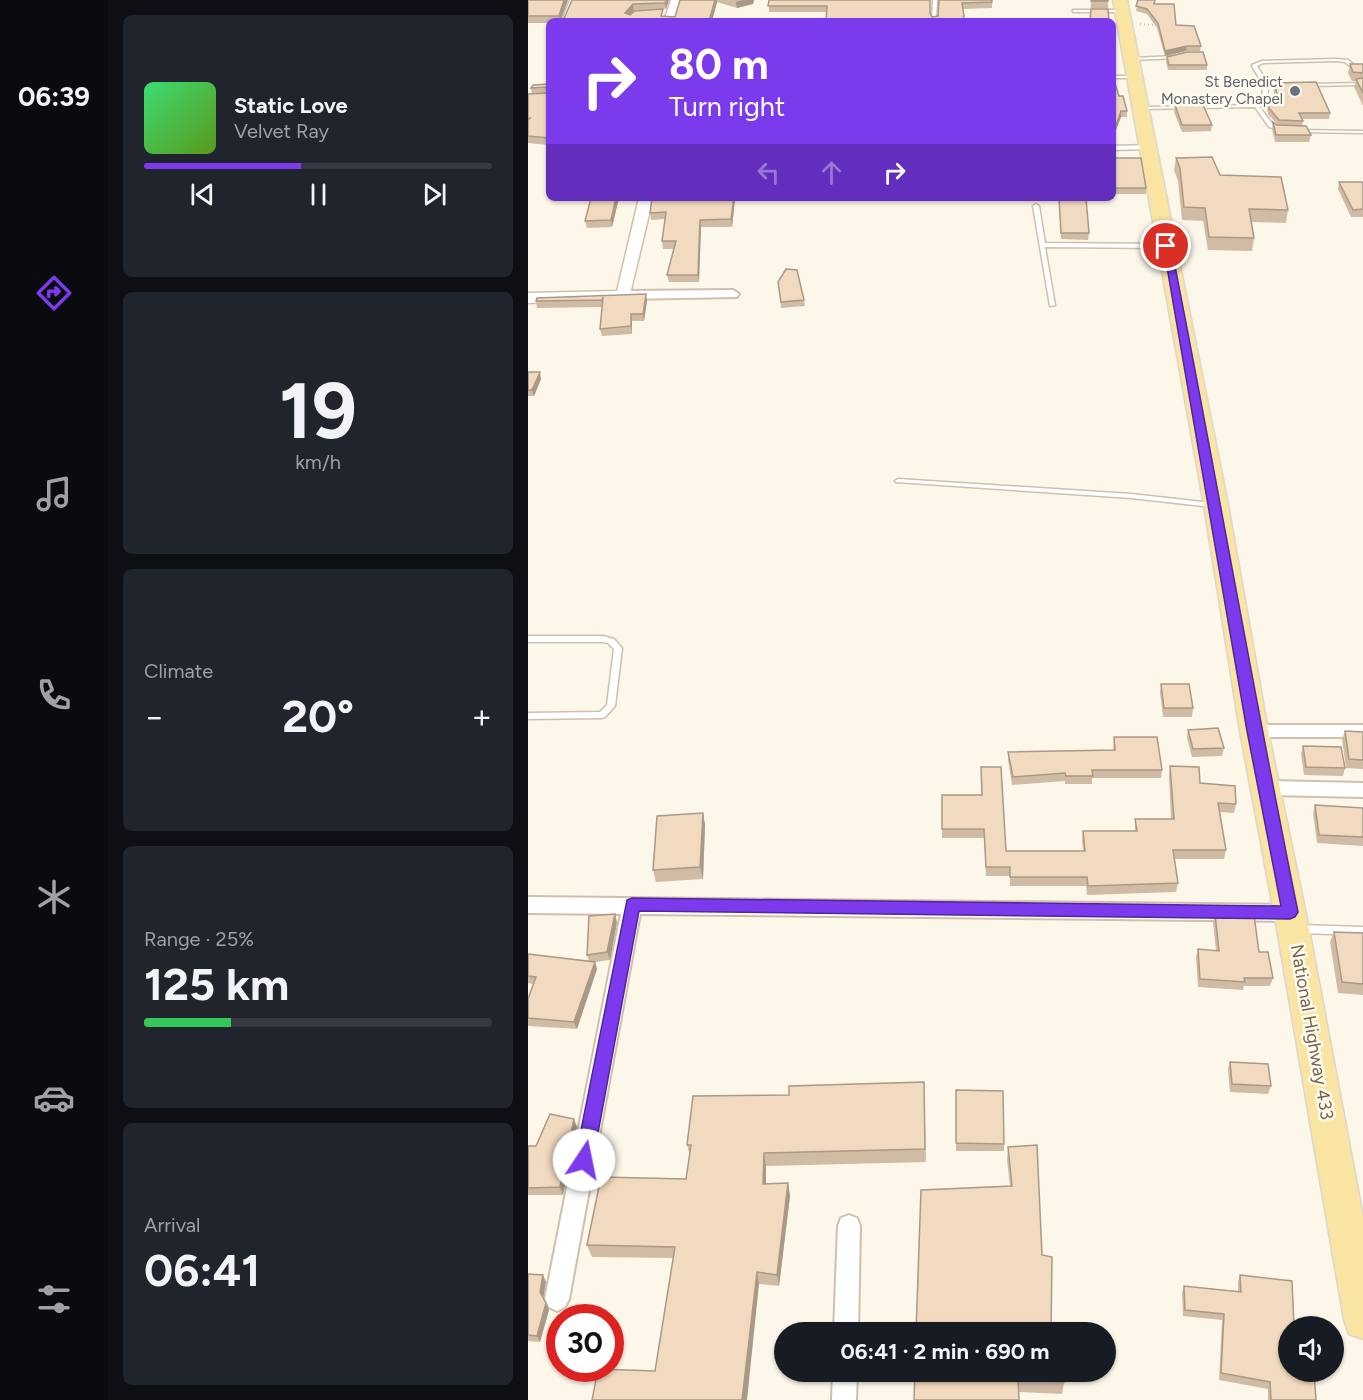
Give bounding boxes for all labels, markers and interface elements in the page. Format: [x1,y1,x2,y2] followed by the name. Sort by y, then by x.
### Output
[669,39,769,90] text: 80 m
[570,42,648,120] icon: right
[1161,73,1283,108] place label: St Benedict Monastery Chapel
[18,80,90,113] text: 06:39
[1288,84,1302,98] marker: St Benedict Monastery Chapel
[669,90,785,123] text: Turn right
[234,92,348,119] text: Static Love
[234,119,329,143] text: Velvet Ray
[752,156,785,189] icon: left
[815,156,848,189] icon: ahead
[878,156,911,189] icon: right
[186,178,219,211] icon: previous
[302,178,335,211] icon: pause
[418,178,451,211] icon: next
[1140,220,1191,271] pin
[1149,229,1182,262] icon: arrive
[33,272,75,314] icon: directions
[279,364,357,458] text: 19
[295,450,341,474] text: km/h
[33,473,75,515] icon: music
[144,659,213,683] text: Climate
[33,674,75,716] icon: phone
[282,689,354,743] text: 20°
[144,697,165,736] text: −
[471,697,492,736] text: +
[33,876,75,918] icon: climate
[144,927,254,951] text: Range · 25%
[1286,942,1338,1122] street label: National Highway 433
[144,957,289,1011] text: 125 km
[33,1077,75,1119] icon: car
[552,1128,616,1192] position arrow
[144,1213,200,1237] text: Arrival
[144,1243,260,1297] text: 06:41
[33,1278,75,1320] icon: filters
[546,1304,624,1382] speed limit sign: 30
[1278,1316,1344,1382] map controls
[1278,1316,1344,1382] button: sound
[841,1338,1049,1365] text: 06:41 · 2 min · 690 m

